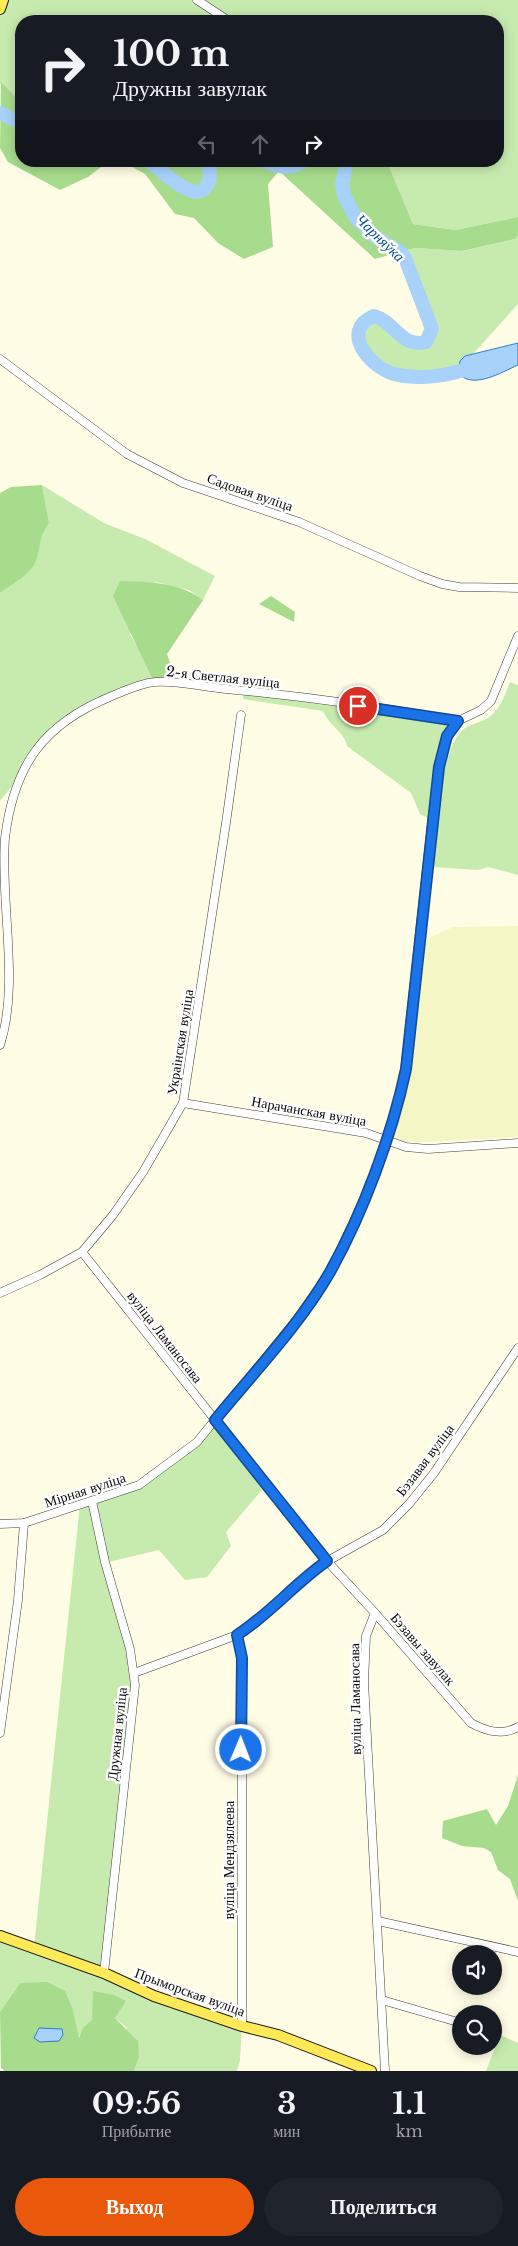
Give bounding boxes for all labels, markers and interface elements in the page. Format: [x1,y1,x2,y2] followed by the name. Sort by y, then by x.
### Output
[113,32,229,75] text: 100 m
[30,35,95,100] icon: right
[113,75,267,102] text: Дружны завулак
[193,130,221,158] icon: left
[246,130,274,158] icon: ahead
[299,130,327,158] icon: right
[352,210,409,266] water label: Чарняўка
[205,469,296,515] street label: Садовая вуліца
[165,662,281,692] street label: 2-я Светлая вуліца
[337,685,379,727] pin
[344,692,372,720] icon: arrive
[163,987,197,1096] street label: Украінская вуліца
[250,1092,369,1130] street label: Нарачанская вуліца
[123,1287,207,1387] street label: вуліца Ламаносава
[392,1420,459,1500] street label: Бэзавая вуліца
[42,1468,129,1512] street label: Мірная вуліца
[387,1609,459,1689] street label: Бэзавы завулак
[345,1642,365,1755] street label: вуліца Ламаносава
[103,1685,131,1782] street label: Дружная вуліца
[214,1723,266,1775] position arrow
[220,1800,238,1919] street label: вуліца Мендзялеева
[452,1945,502,2055] map controls
[452,1945,502,1995] button: sound
[132,1964,248,2021] street label: Прыморская вуліца
[452,2005,502,2055] button: search
[92,2085,181,2122] text: 09:56
[277,2085,296,2122] text: 3
[392,2085,426,2122] text: 1.1
[102,2121,171,2141] text: Прибытие
[273,2121,300,2141] text: мин
[396,2121,423,2141] text: km
[15,2178,254,2236] button: Выход
[264,2178,503,2236] button: Поделиться

